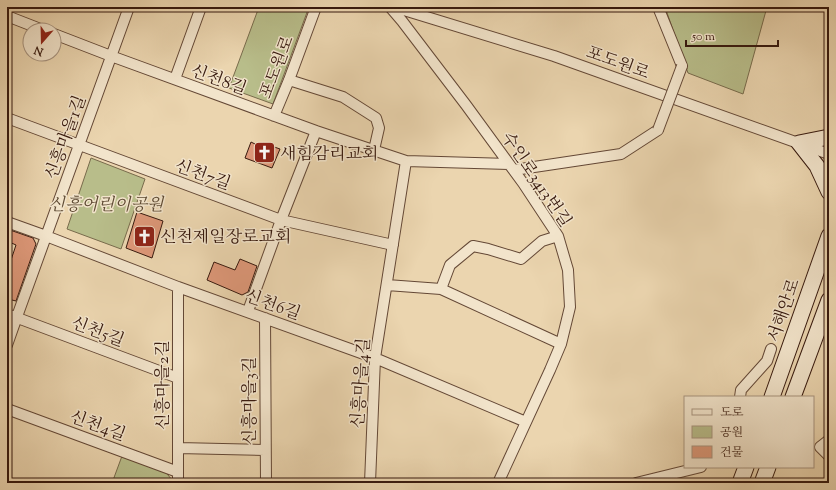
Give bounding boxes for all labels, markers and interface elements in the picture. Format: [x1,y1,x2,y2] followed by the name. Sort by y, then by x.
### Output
[22,22,62,62] north arrow
[686,22,778,48] scale bar
[691,28,715,46] text: 50 m
[255,32,301,103] street label: 포도원로
[32,41,47,60] text: N
[582,41,653,87] street label: 포도원로
[187,60,250,102] street label: 신천8길
[41,92,93,183] street label: 신흥마을1길
[495,128,576,233] street label: 수인로3413번길
[251,140,277,166] church icon: 새힘감리교회
[280,143,379,167] place label: 새힘감리교회
[171,155,234,197] street label: 신천7길
[49,194,165,218] park label: 신흥어린이공원
[132,223,158,249] church icon: 신천제일장로교회
[160,226,291,250] place label: 신천제일장로교회
[763,275,807,346] street label: 서해안로
[241,285,304,327] street label: 신천6길
[67,312,127,354] street label: 신천5길
[347,337,377,429] street label: 신흥마을4길
[152,340,176,430] street label: 신흥마을2길
[239,357,263,445] street label: 신흥마을3길
[684,396,814,468] legend
[720,404,744,422] text: 도로
[66,406,129,448] street label: 신천4길
[720,424,743,442] text: 공원
[720,444,744,462] text: 건물

